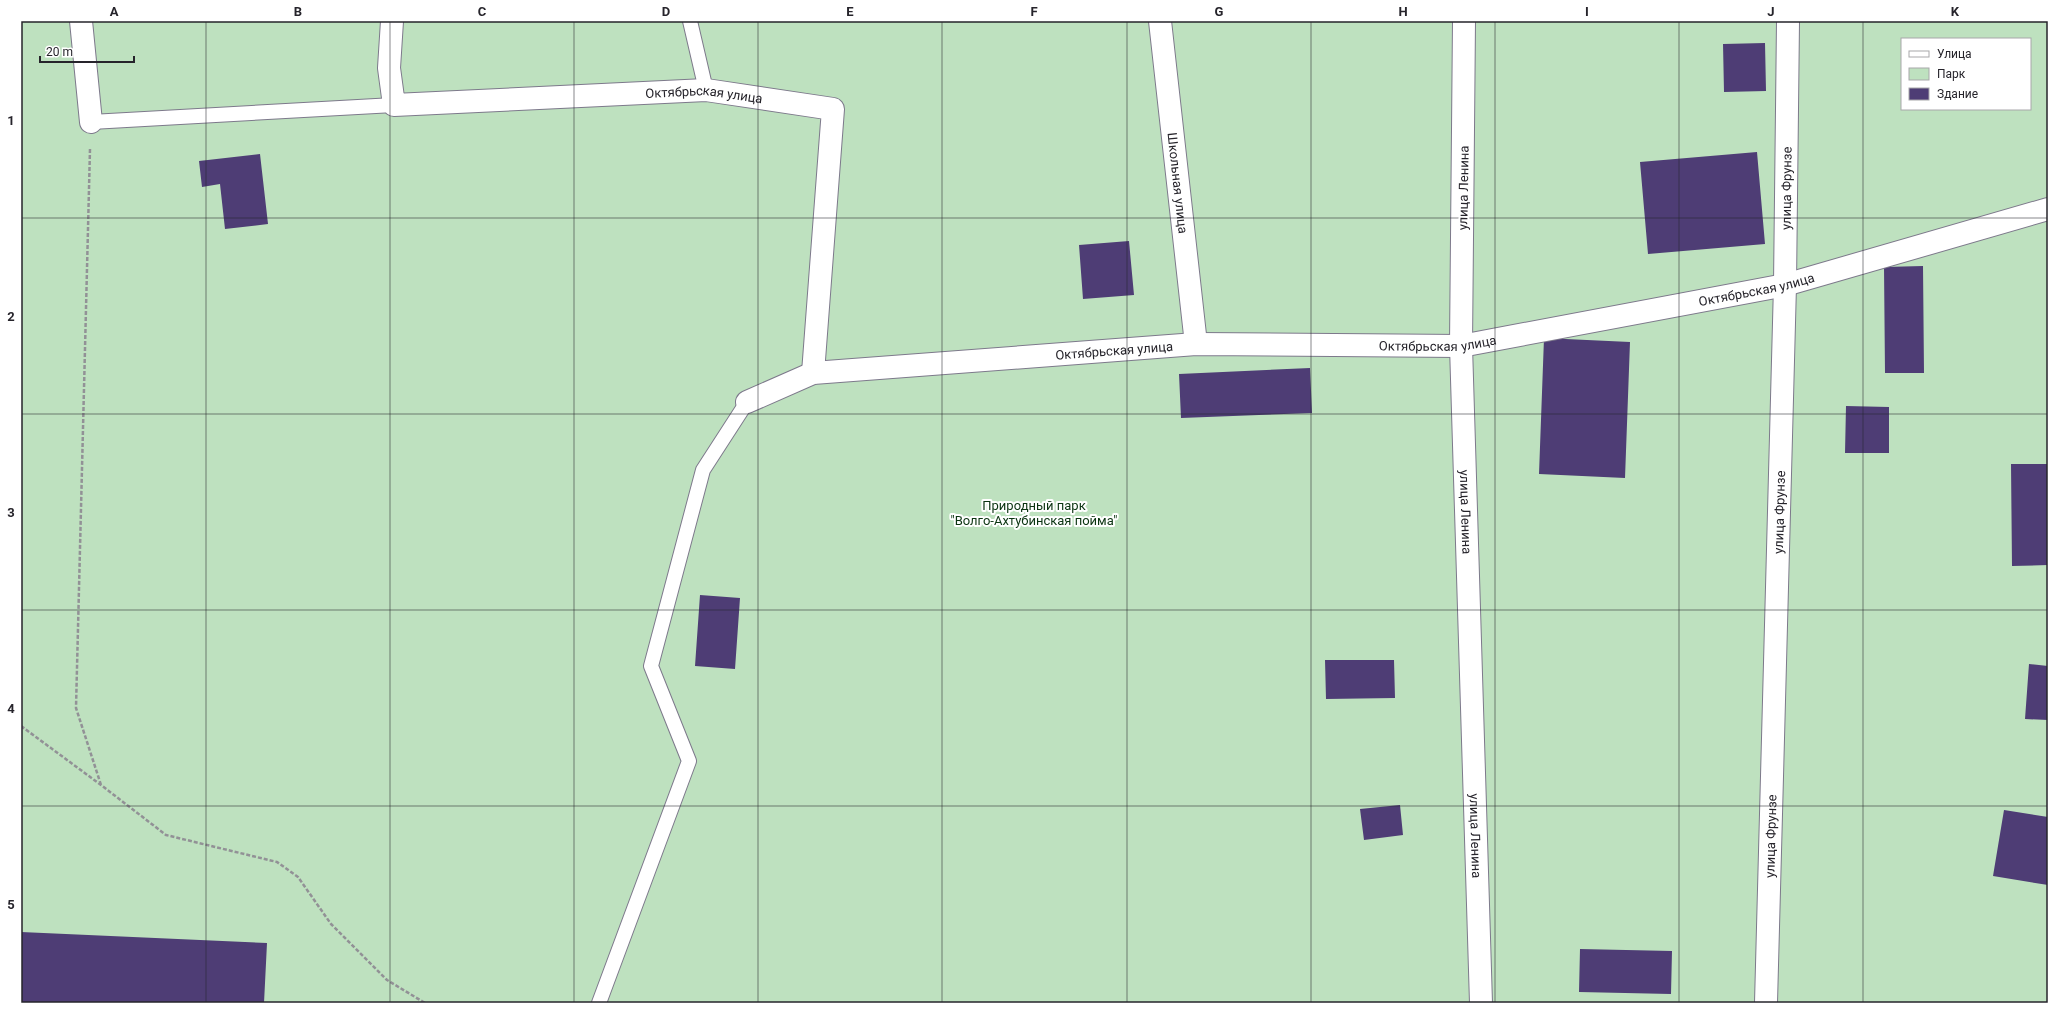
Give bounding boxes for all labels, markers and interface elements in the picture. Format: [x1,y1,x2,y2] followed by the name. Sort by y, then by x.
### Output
[110,4,119,19] text: A
[294,4,302,19] text: B
[478,4,487,19] text: C
[662,4,670,19] text: D
[846,4,854,19] text: E
[1030,4,1038,19] text: F
[1215,4,1224,19] text: G
[1398,4,1408,19] text: H
[1585,4,1589,19] text: I
[1767,4,1775,19] text: J
[1951,4,1960,19] text: K
[40,38,134,64] scale bar
[1901,38,2031,110] legend
[46,45,73,59] text: 20 m
[1937,47,1972,61] text: Улица
[1937,67,1966,81] text: Парк
[645,83,764,106] street label: Октябрьская улица
[1937,87,1978,101] text: Здание
[7,113,15,128] text: 1
[1164,132,1191,234] street label: Школьная улица
[1455,146,1472,230] street label: улица Ленина
[1779,146,1795,230] street label: улица Фрунзе
[1697,270,1816,309] street label: Октябрьская улица
[7,309,15,324] text: 2
[1379,333,1498,354] street label: Октябрьская улица
[1055,339,1173,363] street label: Октябрьская улица
[1457,469,1474,554] street label: улица Ленина
[1771,470,1788,554] street label: улица Фрунзе
[950,498,1118,528] park label: Природный парк "Волго-Ахтубинская пойма"
[7,505,15,520] text: 3
[7,701,15,716] text: 4
[1467,793,1484,878] street label: улица Ленина
[1762,794,1780,878] street label: улица Фрунзе
[7,897,15,912] text: 5

